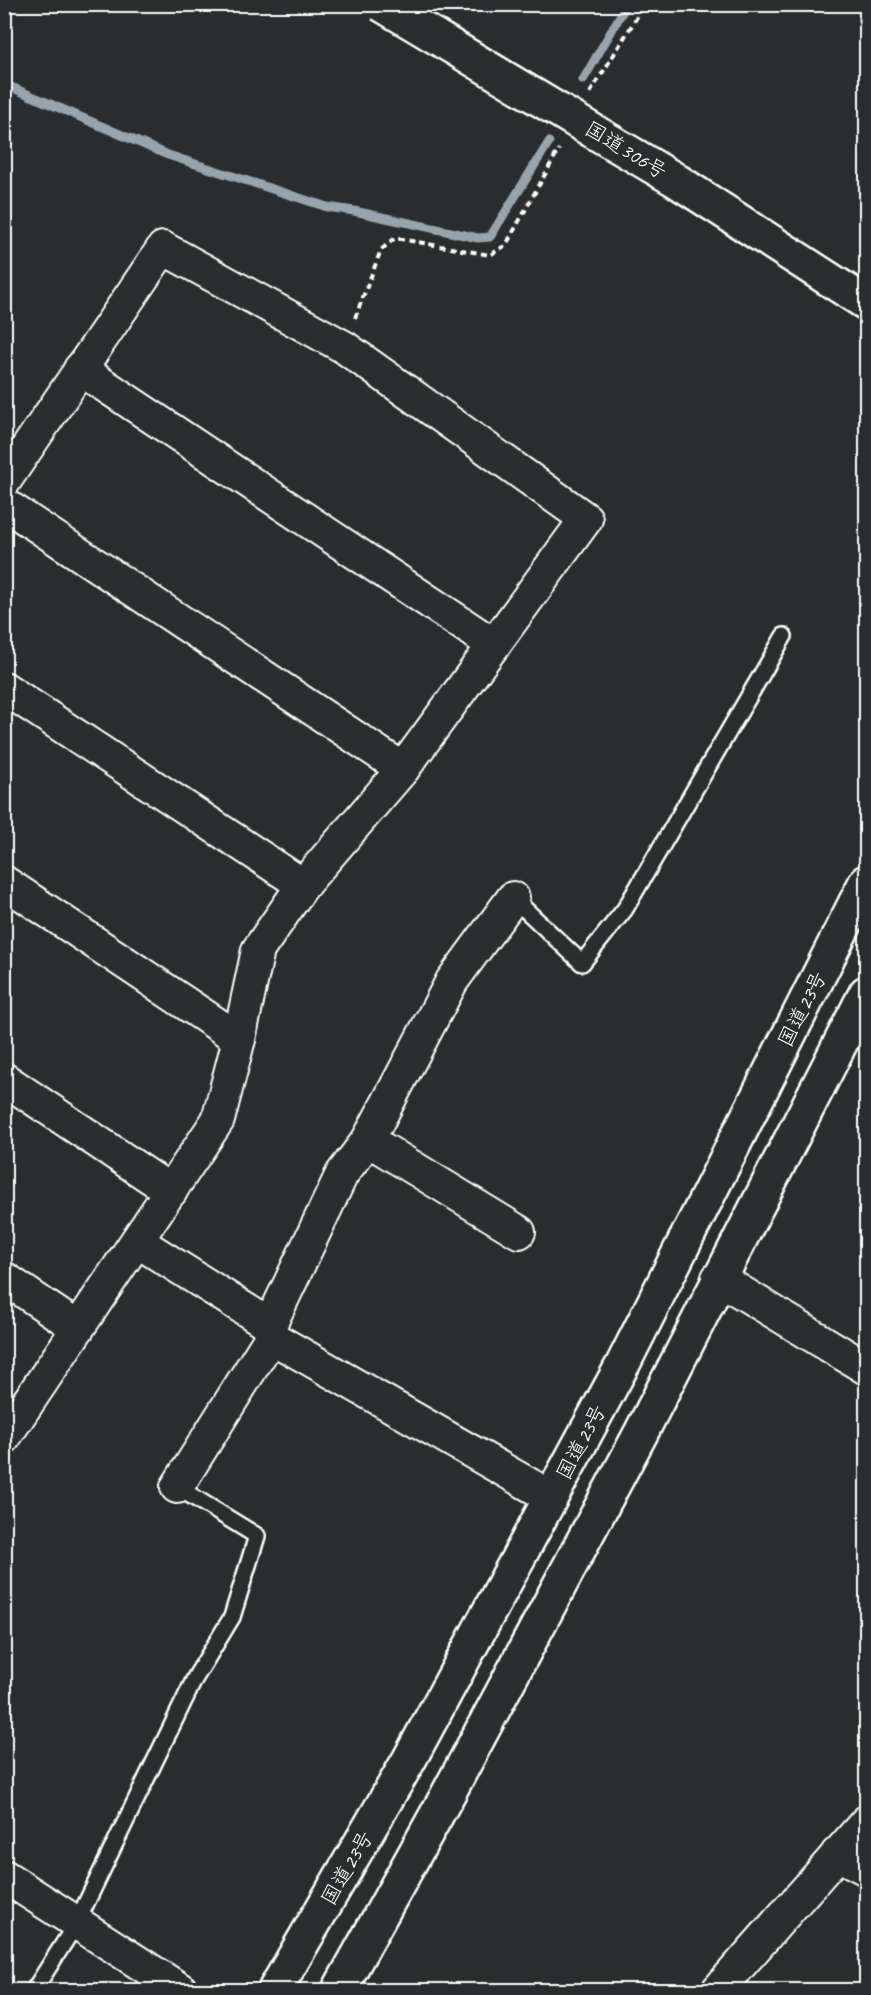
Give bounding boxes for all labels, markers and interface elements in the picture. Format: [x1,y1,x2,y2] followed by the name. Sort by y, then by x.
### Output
[580,115,672,185] street label: 国道306号
[772,967,832,1051] street label: 国道23号
[550,1400,612,1484] street label: 国道23号
[315,1826,379,1910] street label: 国道23号

